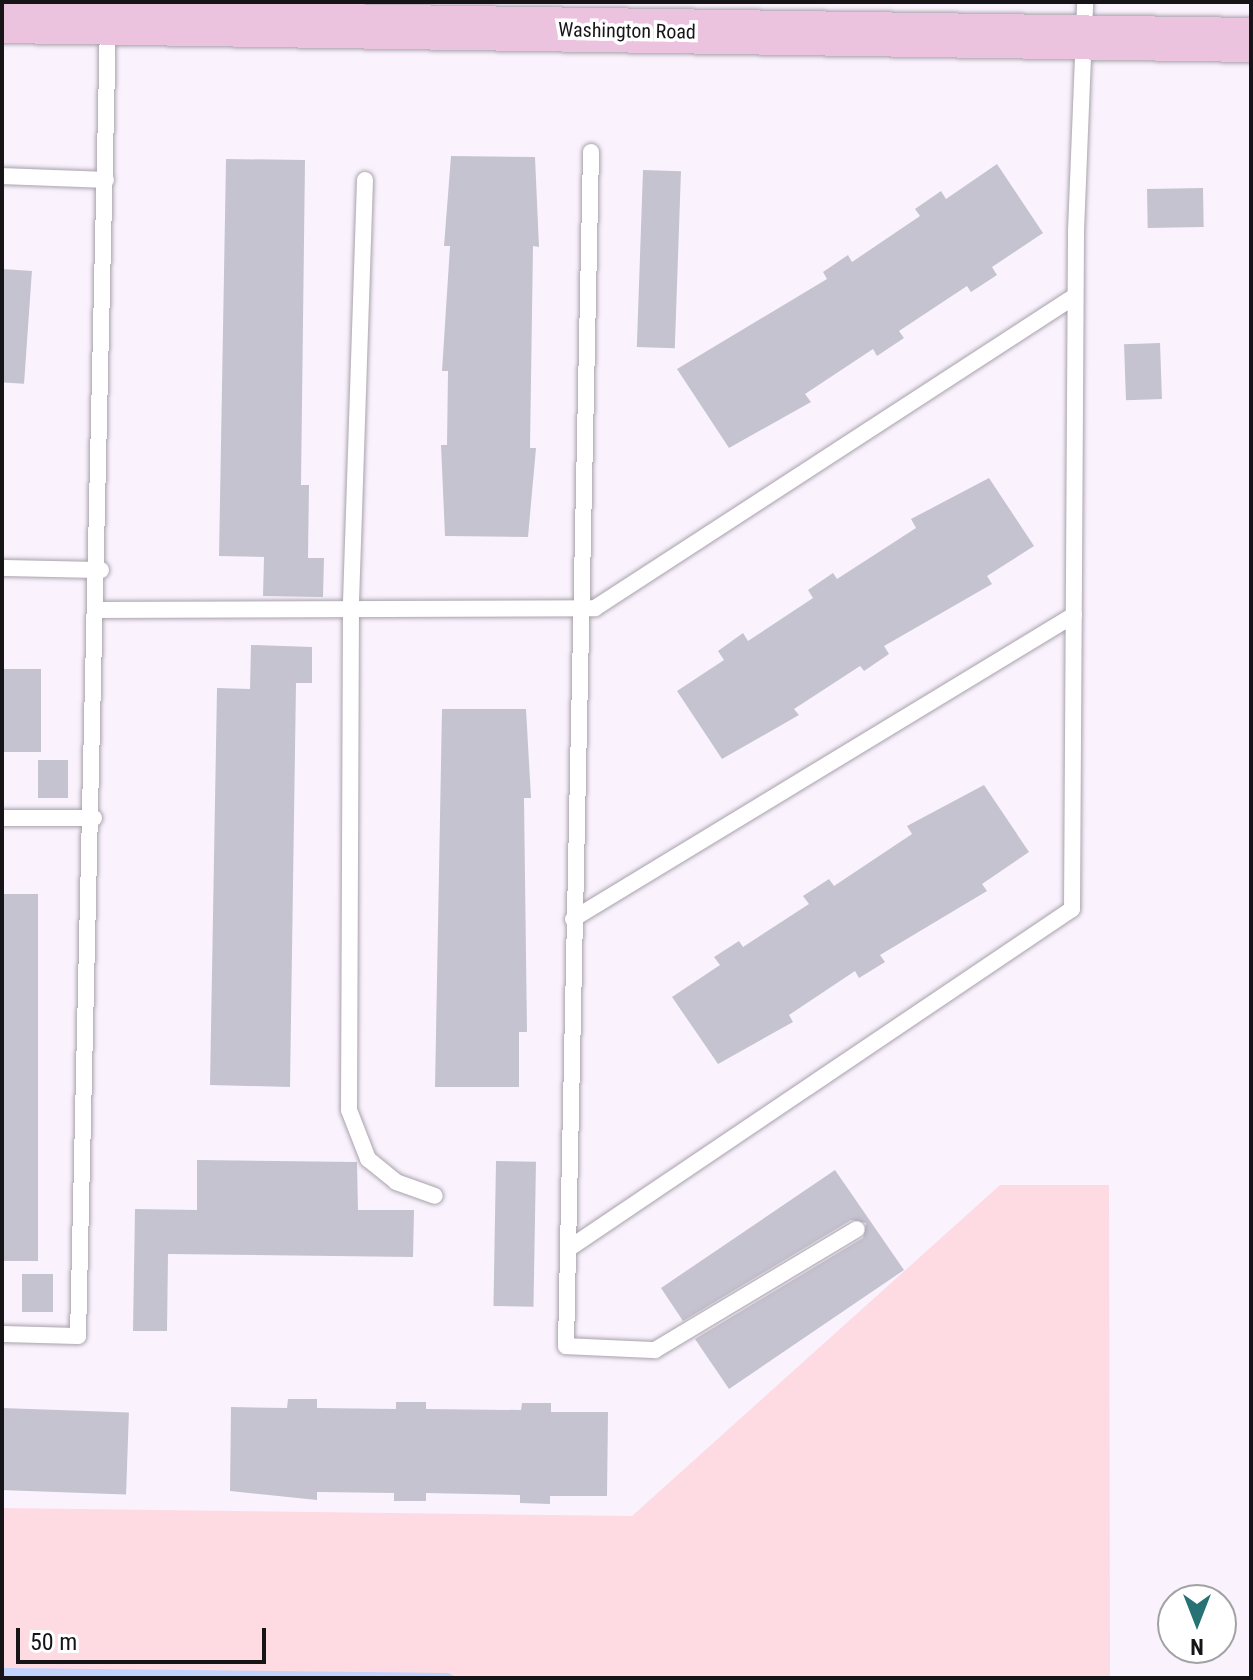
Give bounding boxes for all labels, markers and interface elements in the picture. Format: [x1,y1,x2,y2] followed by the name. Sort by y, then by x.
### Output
[558,18,696,44] street label: Washington Road
[1157,1584,1237,1664] north arrow
[20,1612,270,1662] scale bar
[30,1628,77,1656] text: 50 m
[1190,1634,1204,1659] text: N

